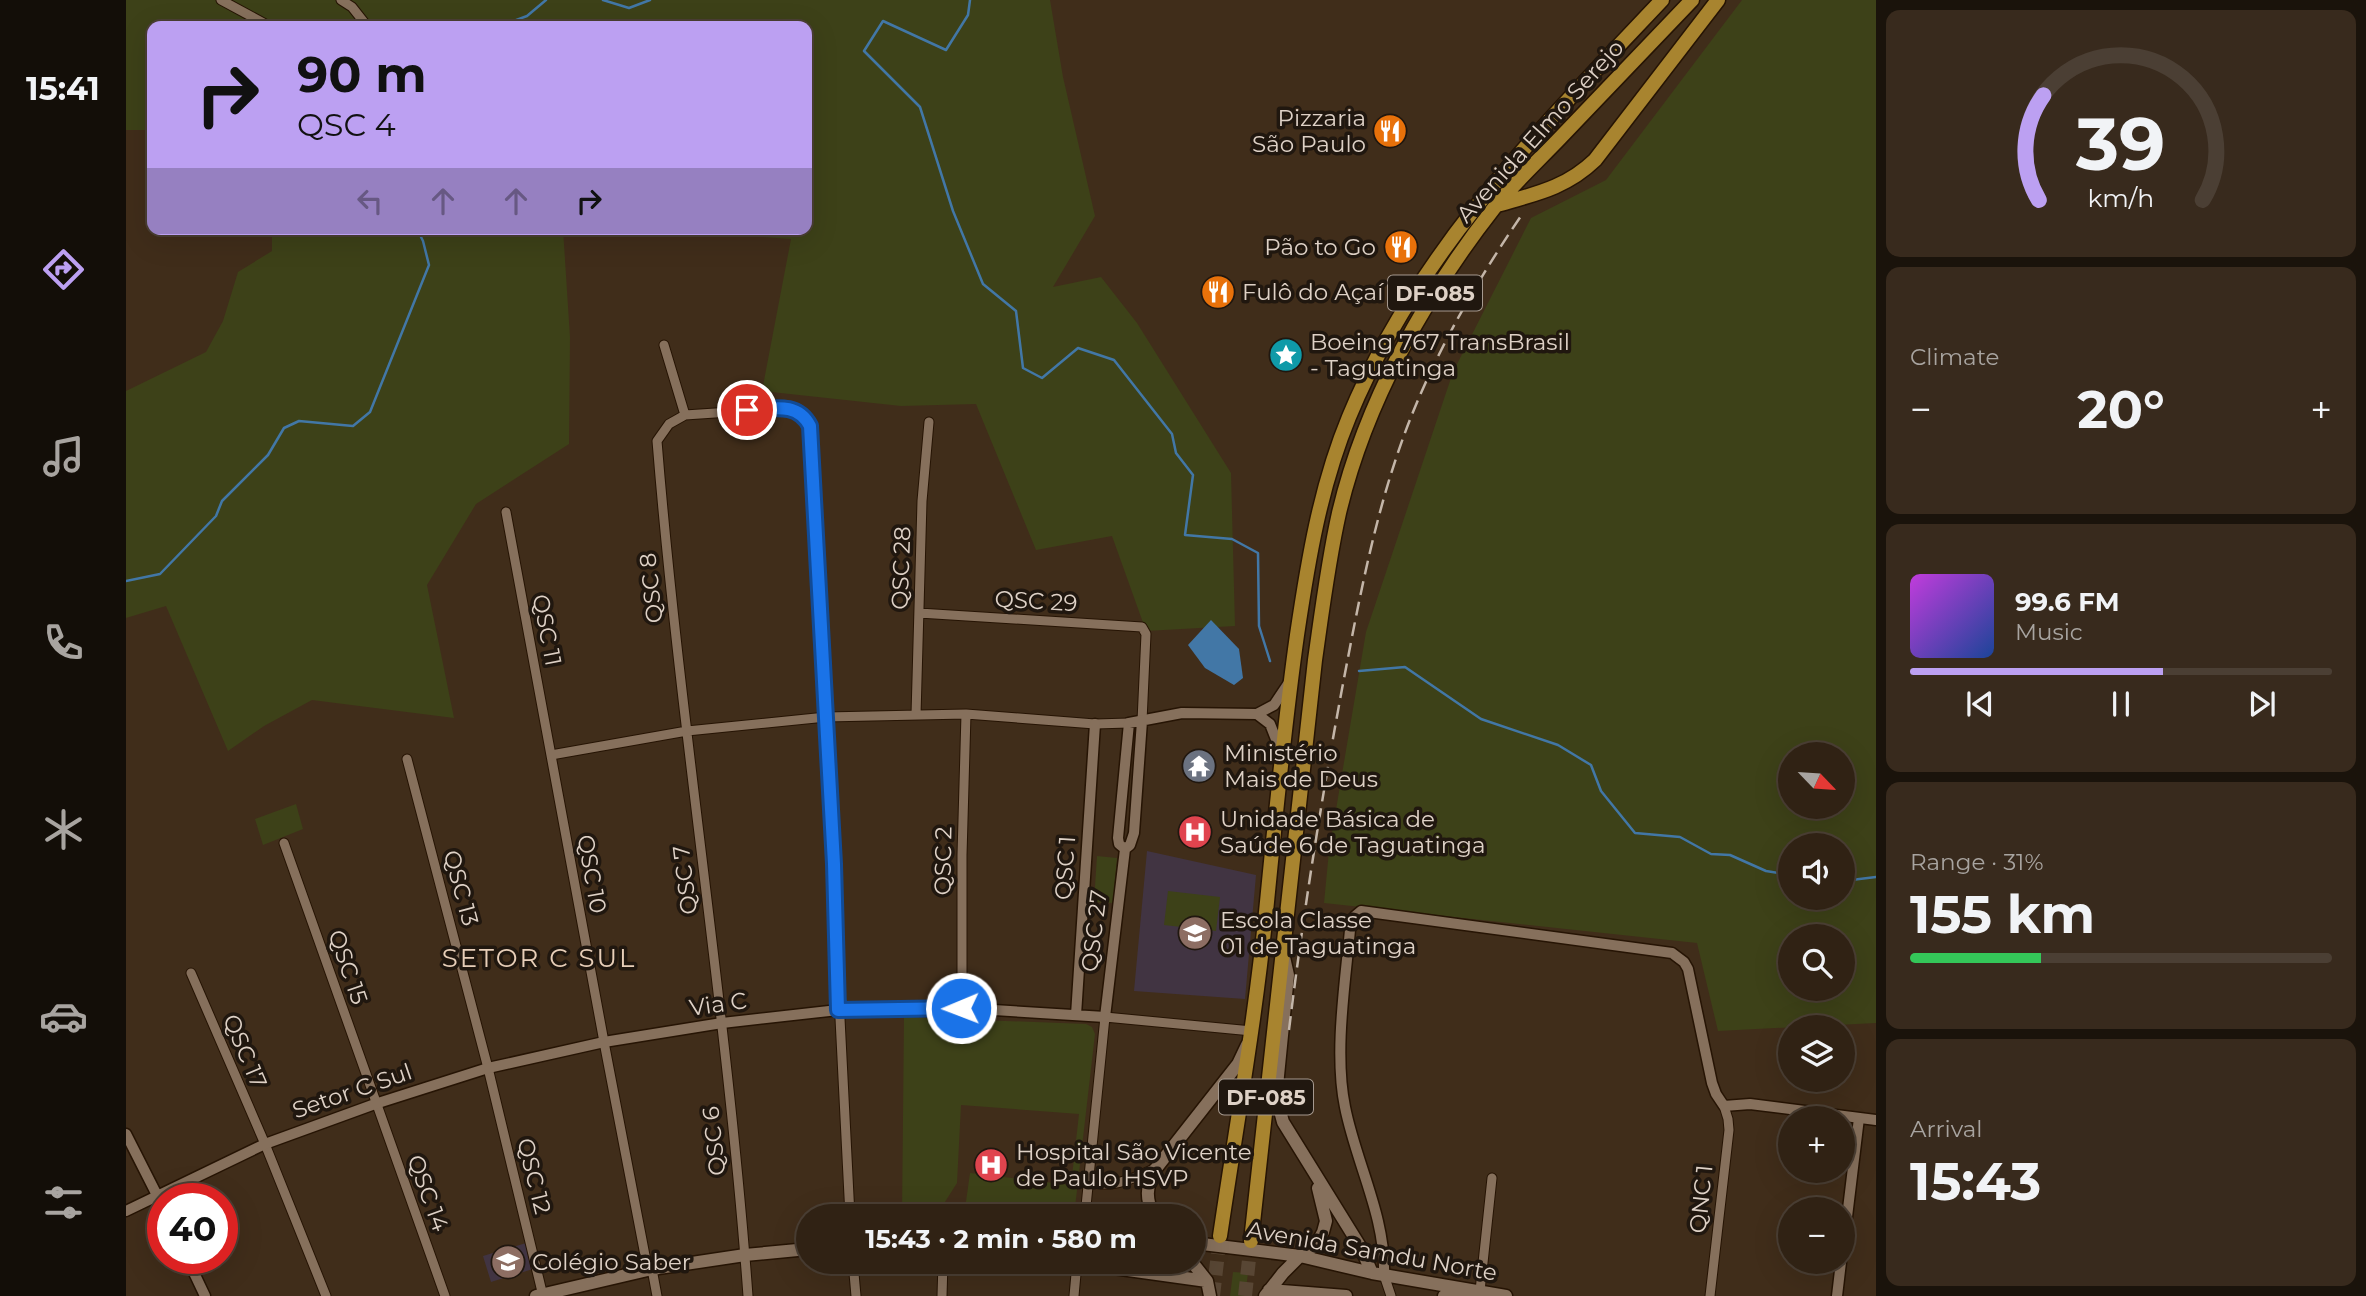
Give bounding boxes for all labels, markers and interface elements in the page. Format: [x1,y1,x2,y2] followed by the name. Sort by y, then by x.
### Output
[1450,34,1630,228] street label: Avenida Elmo Serejo
[297,45,427,104] text: 90 m
[182,49,273,140] icon: right
[26,69,100,108] text: 15:41
[2075,100,2166,188] text: 39
[1252,104,1366,158] place label: Pizzaria São Paulo
[297,105,396,144] text: QSC 4
[1371,112,1409,150] restaurant icon: Pizzaria São Paulo
[351,182,389,220] icon: left
[424,182,462,220] icon: ahead
[497,182,535,220] icon: ahead
[570,182,608,220] icon: right
[2088,182,2154,212] text: km/h
[1382,228,1420,266] restaurant icon: Pão to Go
[1264,233,1376,261] place label: Pão to Go
[39,245,88,294] icon: directions
[1199,273,1237,311] restaurant icon: Fulô do Açaí
[1388,276,1482,310] road number: DF-085
[1242,278,1384,306] place label: Fulô do Açaí
[1310,328,1570,382] place label: Boeing 767 TransBrasil - Taguatinga
[1267,336,1305,374] place icon: Boeing 767 TransBrasil - Taguatinga
[1910,343,1999,371] text: Climate
[2077,378,2165,441] text: 20°
[717,380,777,440] pin
[1910,386,1932,433] text: −
[2310,386,2332,433] text: +
[728,391,766,429] icon: arrive
[39,432,88,481] icon: music
[886,526,916,610] street label: QSC 28
[633,552,669,624] street label: QSC 8
[994,585,1078,617] street label: QSC 29
[2015,586,2120,618] text: 99.6 FM
[526,592,568,668] street label: QSC 11
[39,618,88,667] icon: phone
[2015,618,2083,646] text: Music
[1961,685,1999,723] icon: previous
[2102,685,2140,723] icon: pause
[2243,685,2281,723] icon: next
[1224,739,1378,793] place label: Ministério Mais de Deus
[1778,742,1855,819] north arrow
[1778,742,1855,1274] map controls
[1180,747,1218,785] temple icon: Ministério Mais de Deus
[39,805,88,854] icon: climate
[1220,805,1486,859] place label: Unidade Básica de Saúde 6 de Taguatinga
[1176,813,1214,851] hospital icon: Unidade Básica de Saúde 6 de Taguatinga
[928,826,958,896] street label: QSC 2
[571,833,613,915] street label: QSC 10
[1778,833,1855,910] button: sound
[1049,835,1081,901] street label: QSC 1
[667,844,703,916] street label: QSC 7
[438,847,484,929] street label: QSC 13
[1910,848,2043,876] text: Range · 31%
[1910,883,2095,946] text: 155 km
[1075,888,1113,974] street label: QSC 27
[1220,906,1416,960] place label: Escola Classe 01 de Taguatinga
[1176,914,1214,952] school or university icon: Escola Classe 01 de Taguatinga
[1778,924,1855,1001] button: search
[322,926,374,1008] street label: QSC 15
[442,942,636,974] district label: SETOR C SUL
[924,971,998,1045] position arrow
[687,986,749,1022] street label: Via C
[39,992,88,1041] icon: car
[217,1010,273,1092] street label: QSC 17
[1778,1015,1855,1092] button: layers
[288,1057,416,1125] street label: Setor C Sul
[1219,1080,1313,1114] road number: DF-085
[696,1105,732,1177] street label: QSC 6
[1778,1106,1855,1183] button: +
[1910,1115,1983,1143] text: Arrival
[511,1135,557,1217] street label: QSC 12
[1016,1138,1252,1192] place label: Hospital São Vicente de Paulo HSVP
[972,1146,1010,1184] hospital icon: Hospital São Vicente de Paulo HSVP
[1910,1150,2041,1213] text: 15:43
[401,1151,455,1235] street label: QSC 14
[1683,1163,1719,1235] street label: QNC 1
[39,1178,88,1227] icon: filters
[147,1183,238,1274] speed limit sign: 40
[1778,1197,1855,1274] button: −
[1245,1215,1499,1287] street label: Avenida Samdu Norte
[865,1223,1137,1255] text: 15:43 · 2 min · 580 m
[489,1243,527,1281] school or university icon: Colégio Saber
[532,1248,691,1276] place label: Colégio Saber

